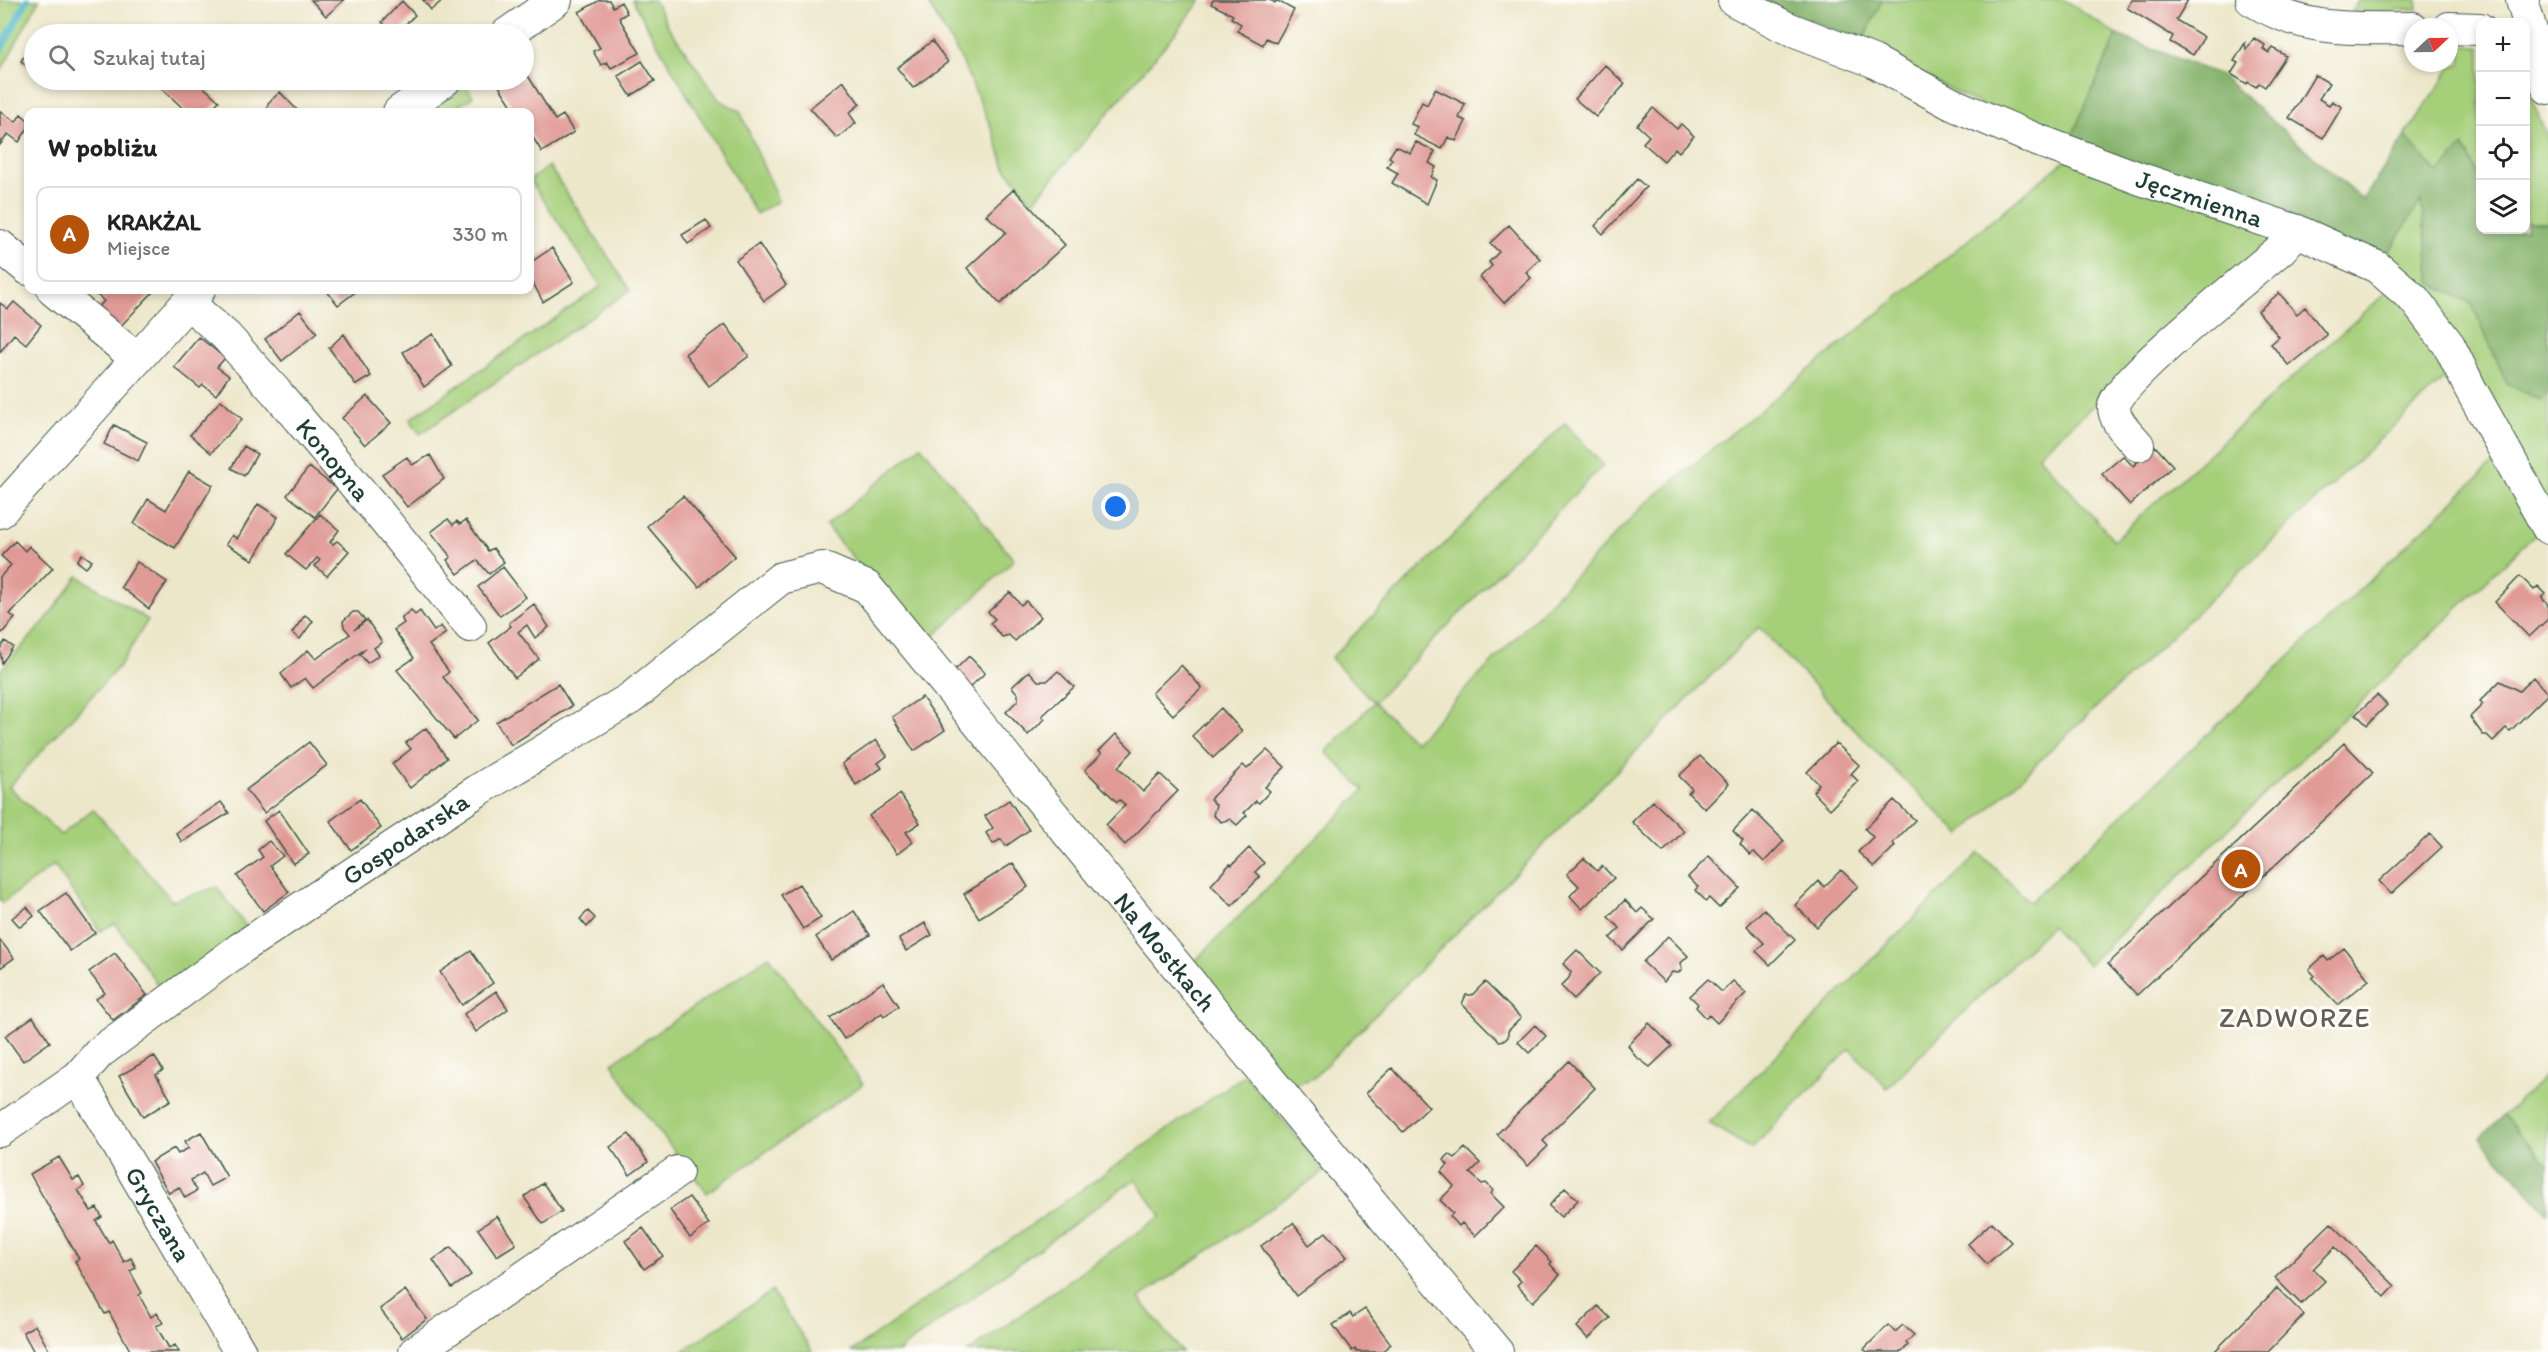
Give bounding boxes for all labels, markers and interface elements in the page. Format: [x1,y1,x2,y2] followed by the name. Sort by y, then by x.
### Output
[2404,18,2458,72] north arrow
[2476,18,2530,234] map controls
[2476,18,2530,72] button: +
[24,24,534,90] search box
[45,41,78,74] icon: search
[93,44,206,71] text: Szukaj tutaj
[2476,72,2530,126] button: −
[2476,126,2530,180] button: locate
[48,131,157,163] text: W pobliżu
[2132,162,2267,235] street label: Jęczmienna
[2476,180,2530,234] button: layers
[107,209,201,236] text: KRAKŻAL
[63,222,76,246] text: A
[453,222,508,246] text: 330 m
[107,236,170,260] text: Miejsce
[289,412,378,508] street label: Konopna
[1101,492,1130,521] your location
[336,785,475,892] street label: Gospodarska
[2222,846,2260,892] pin: A
[1107,886,1223,1018] street label: Na Mostkach
[2219,1001,2371,1034] district label: ZADWORZE
[118,1161,199,1268] street label: Gryczana

